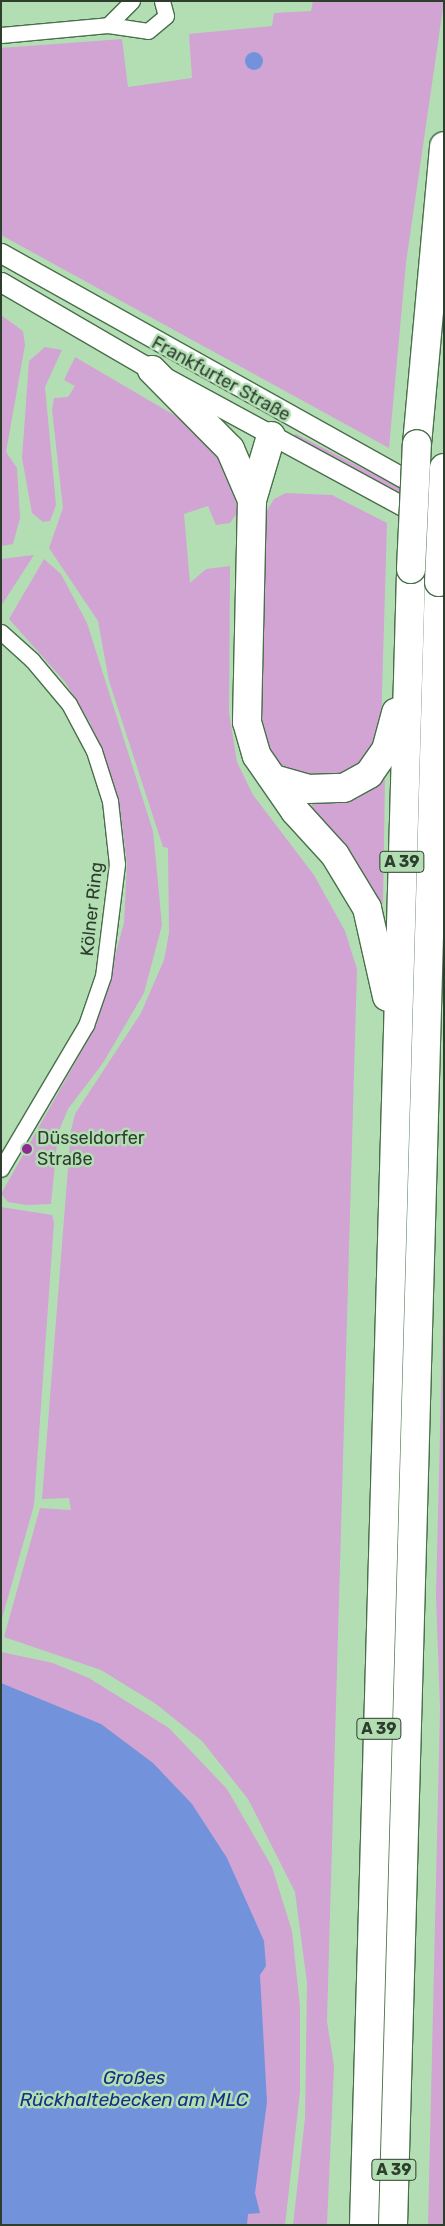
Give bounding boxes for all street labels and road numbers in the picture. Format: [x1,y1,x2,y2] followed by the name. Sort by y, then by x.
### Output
[148,332,294,426] street label: Frankfurter Straße
[378,849,426,876] road number: A 39
[76,861,108,957] street label: Kölner Ring
[355,1716,403,1742] road number: A 39
[370,2156,418,2184] road number: A 39

